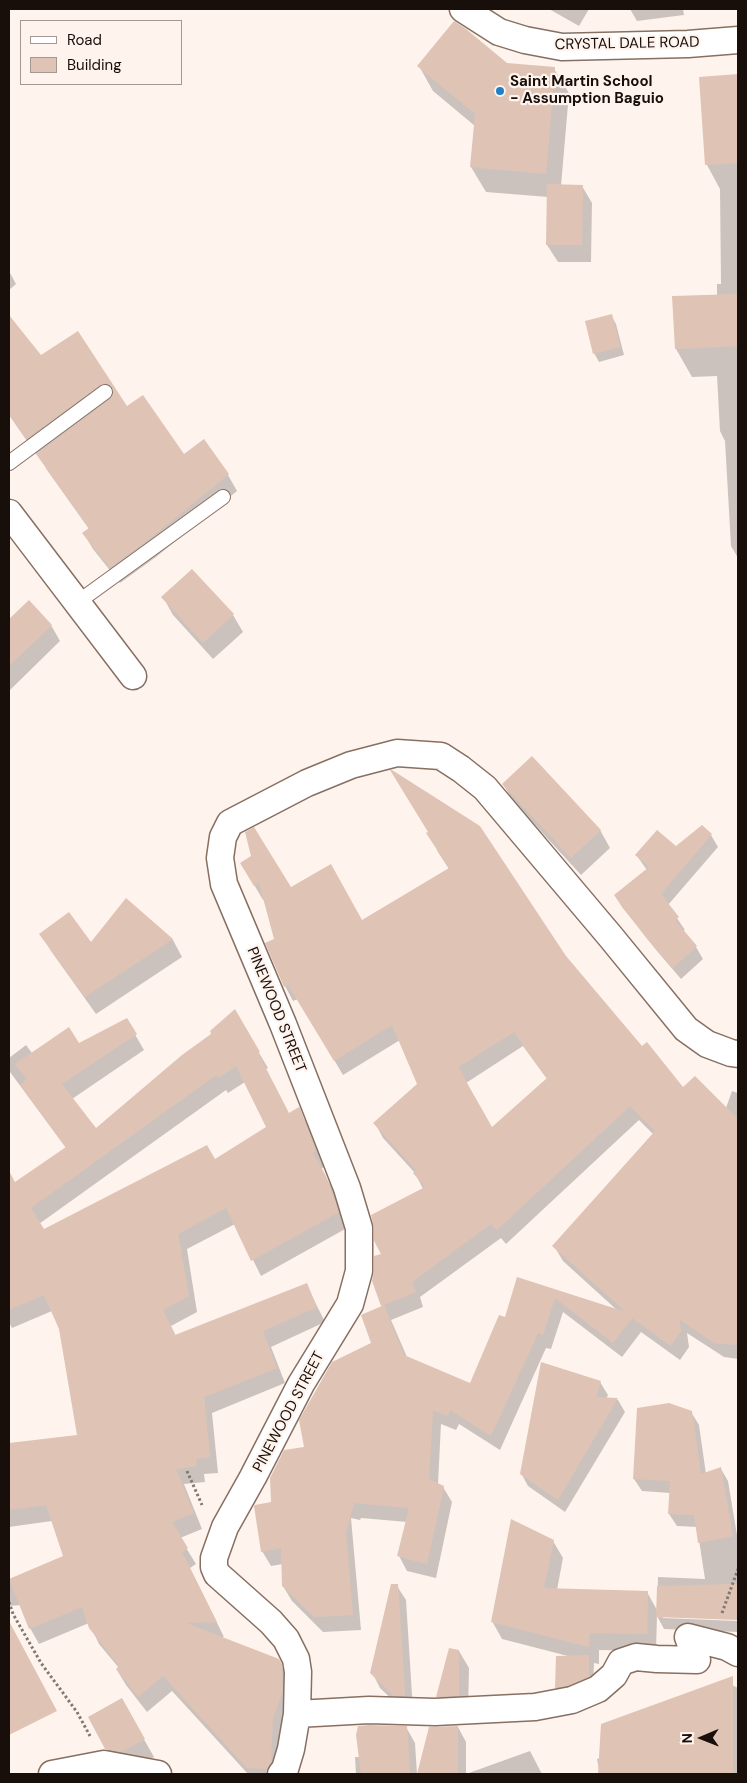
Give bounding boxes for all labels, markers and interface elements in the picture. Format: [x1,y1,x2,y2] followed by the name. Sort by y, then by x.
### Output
[20,20,182,85] legend
[67,30,102,50] text: Road
[554,34,700,54] street label: CRYSTAL DALE ROAD
[67,55,122,75] text: Building
[510,73,664,108] place label: Saint Martin School - Assumption Baguio
[494,85,506,97] marker: Saint Martin School - Assumption Baguio
[243,945,309,1075] street label: PINEWOOD STREET
[250,1349,328,1475] street label: PINEWOOD STREET
[677,1713,727,1763] north arrow
[678,1733,696,1744] text: N

